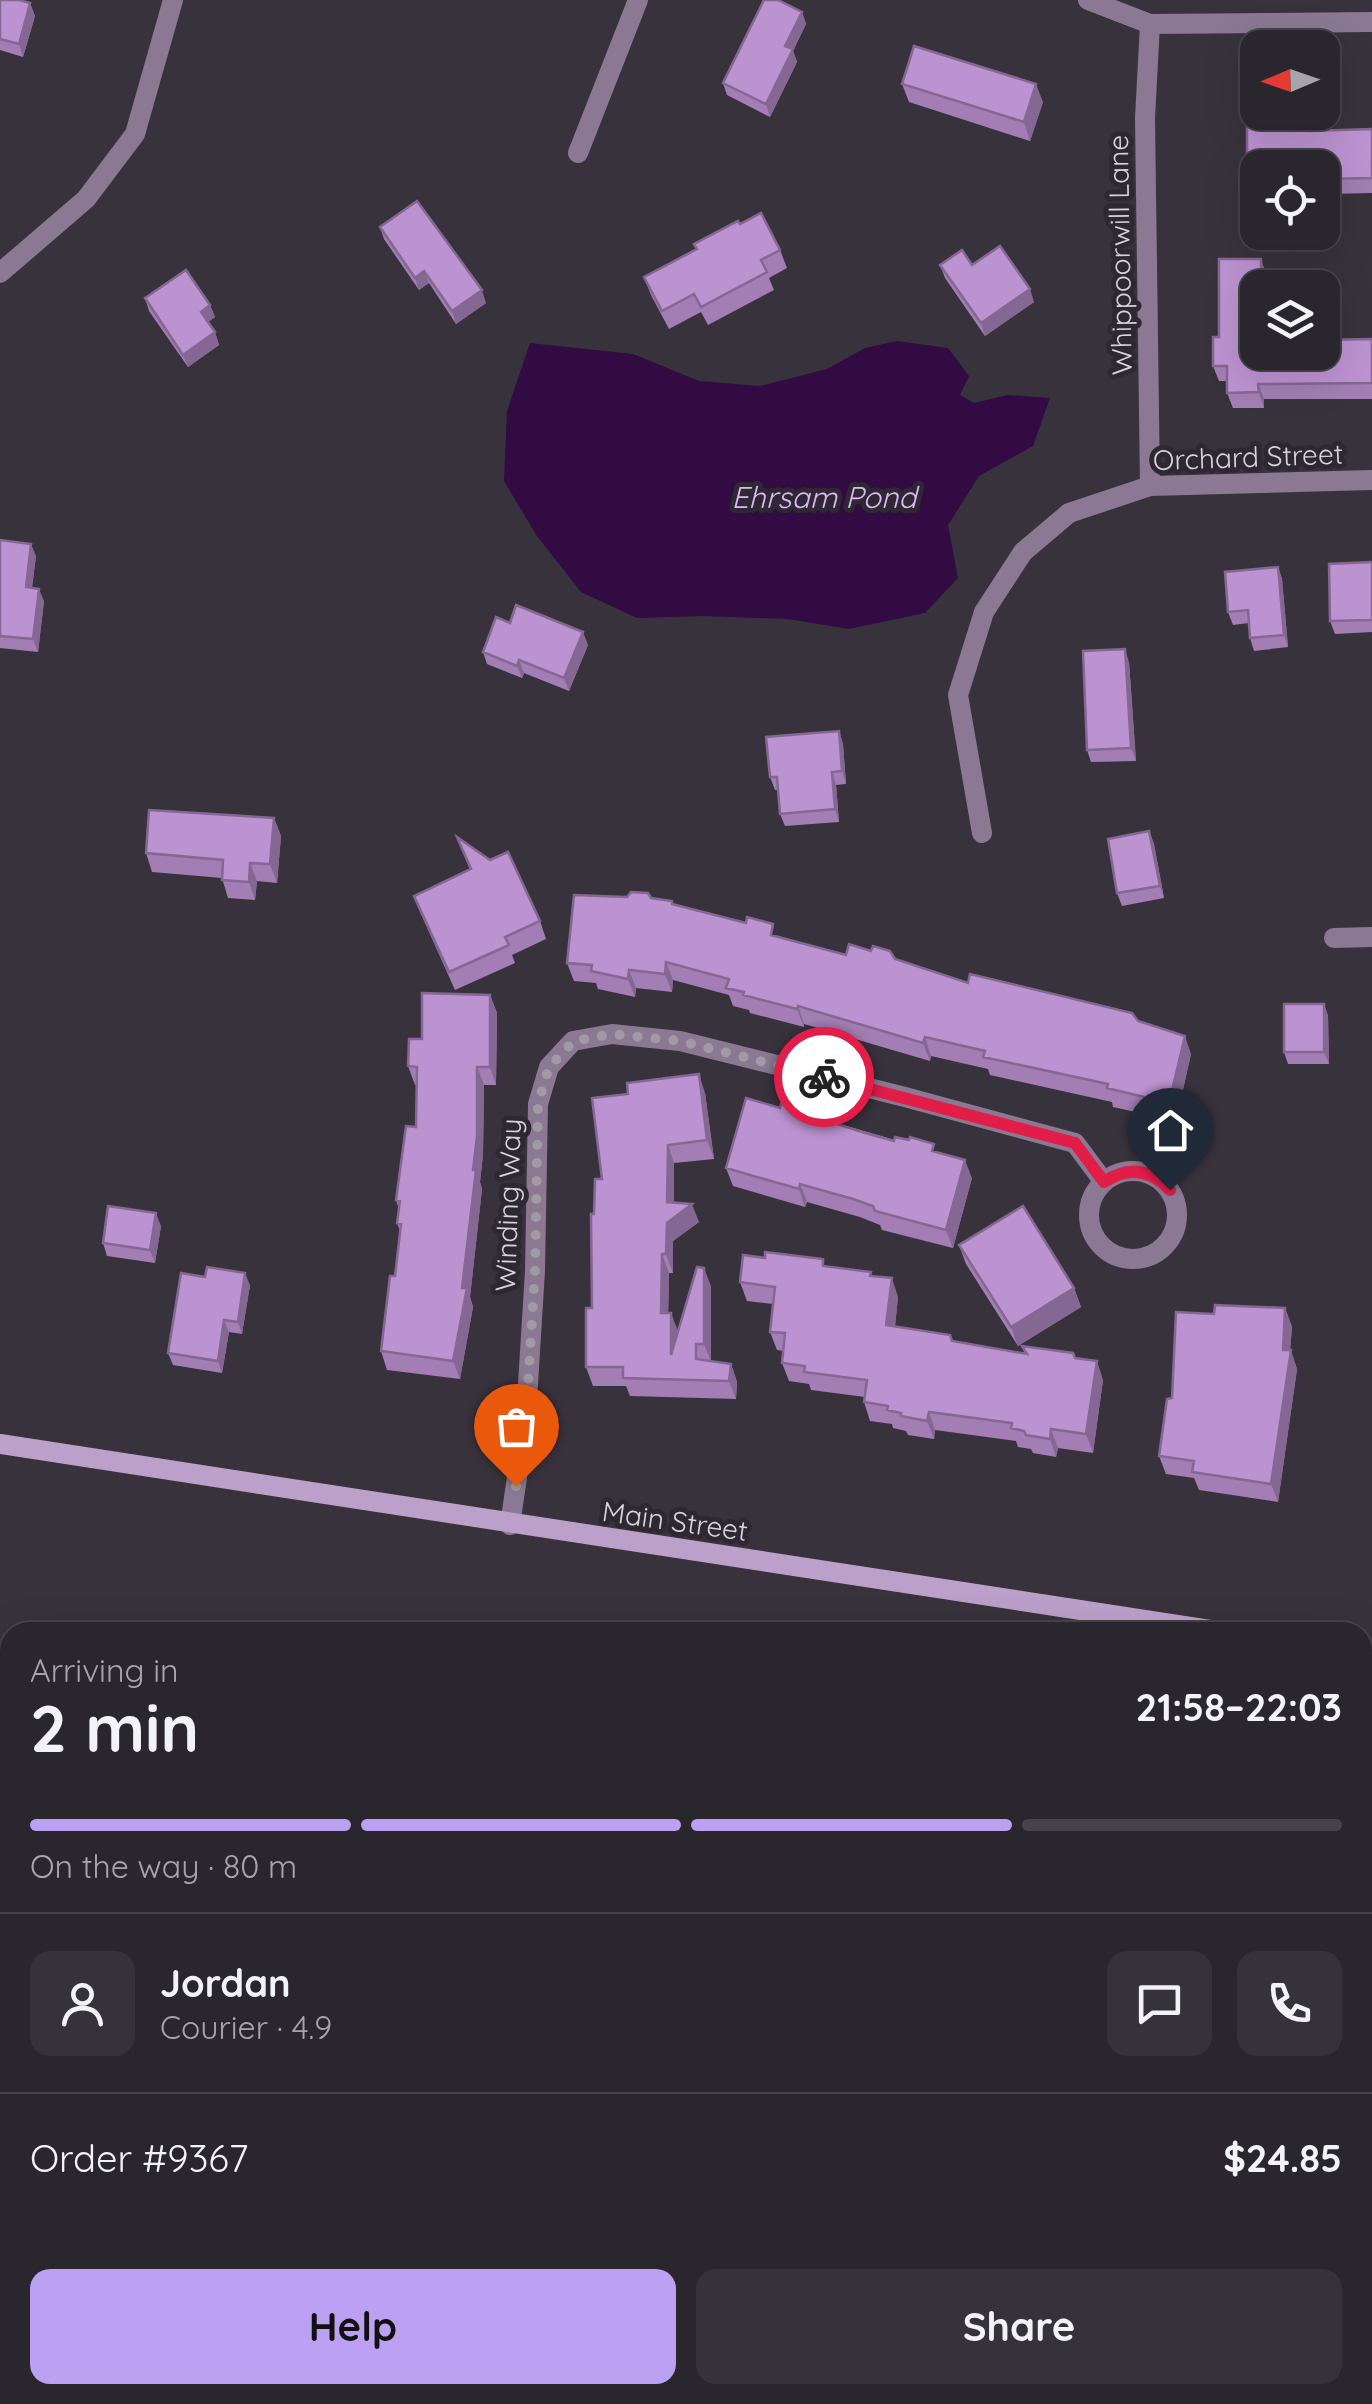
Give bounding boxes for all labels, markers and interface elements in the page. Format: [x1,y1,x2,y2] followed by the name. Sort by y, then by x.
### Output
[1240,30,1340,130] north arrow
[1240,30,1340,370] map controls
[1100,135,1139,375] street label: Whippoorwill Lane
[1240,150,1340,250] button: locate
[1240,270,1340,370] button: layers
[1152,436,1344,477] street label: Orchard Street
[732,478,920,516] water label: Ehrsam Pond
[774,1027,874,1127] courier
[797,1050,852,1105] icon: bike
[1128,1088,1213,1191] pin
[1143,1103,1198,1158] icon: home
[487,1118,528,1292] street label: Winding Way
[474,1384,559,1487] pin
[489,1399,544,1454] icon: bag
[600,1493,750,1548] street label: Main Street
[30,1650,179,1690] text: Arriving in
[1136,1683,1342,1731] text: 21:58–22:03
[30,1687,199,1768] text: 2 min
[30,1846,297,1886] text: On the way · 80 m
[30,1951,135,2056] button: person
[1107,1951,1212,2056] button: chat
[1237,1951,1342,2056] button: phone
[160,1959,291,2007] text: Jordan
[160,2007,332,2047] text: Courier · 4.9
[30,2134,248,2182] text: Order #9367
[1223,2134,1342,2182] text: $24.85
[30,2269,676,2384] button: Help
[696,2269,1342,2384] button: Share

